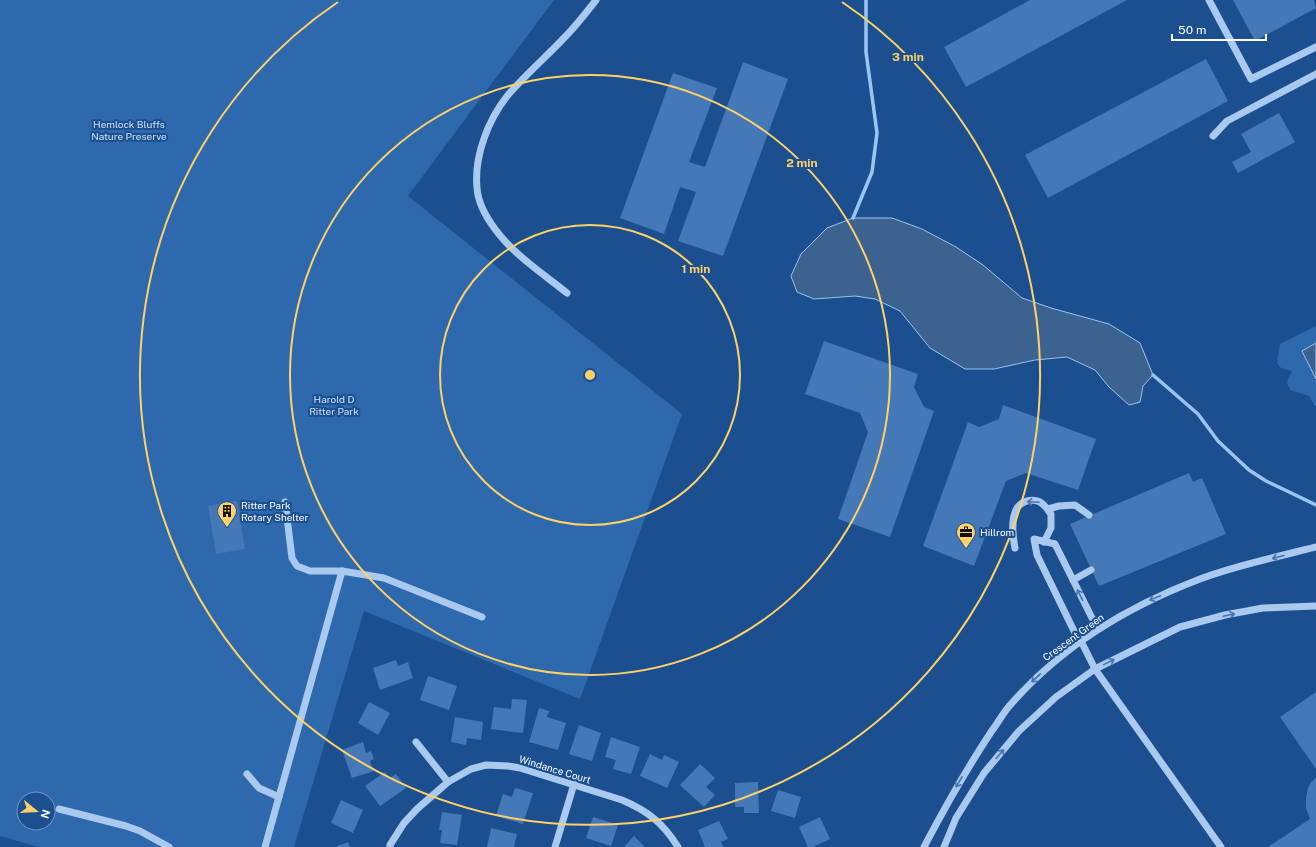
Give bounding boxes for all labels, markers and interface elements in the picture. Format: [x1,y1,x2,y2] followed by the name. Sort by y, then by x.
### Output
[1172,16,1266,42] scale bar
[1178,23,1206,37] text: 50 m
[892,50,924,64] text: 3 min
[91,118,167,142] park label: Hemlock Bluffs Nature Preserve
[786,156,818,170] text: 2 min
[682,262,710,276] text: 1 min
[583,368,597,382] centre of rings
[309,393,359,417] park label: Harold D Ritter Park
[1027,498,1040,505] one-way arrow
[241,499,308,523] place label: Ritter Park Rotary Shelter
[216,500,238,528] building icon: Ritter Park Rotary Shelter
[955,521,977,549] office icon: Hillrom
[980,526,1014,538] place label: Hillrom
[1272,554,1285,561] one-way arrow
[1076,589,1084,601] one-way arrow
[1150,595,1162,602] one-way arrow
[1222,610,1235,618] one-way arrow
[1040,611,1106,663] street label: Crescent Green
[1103,658,1115,665] one-way arrow
[1031,673,1041,682] one-way arrow
[995,749,1004,760] one-way arrow
[518,752,593,786] street label: Windance Court
[955,776,963,788] one-way arrow
[16,791,56,831] north arrow
[38,808,53,820] text: N

